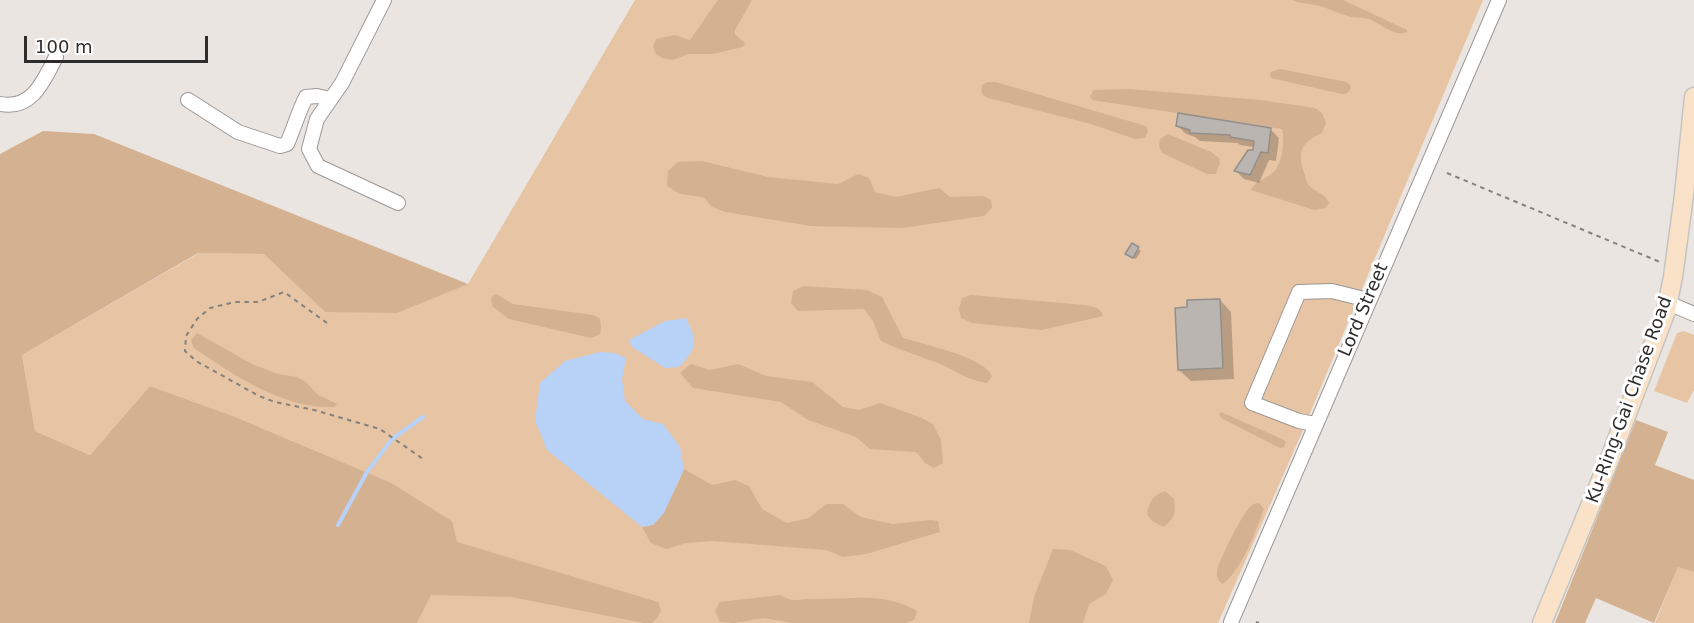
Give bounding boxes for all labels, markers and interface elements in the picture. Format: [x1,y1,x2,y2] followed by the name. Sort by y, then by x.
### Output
[27,24,212,62] scale bar
[35,36,93,57] text: 100 m
[1335,260,1393,360] street label: Lord Street
[1583,294,1677,506] street label: Ku-Ring-Gai Chase Road

